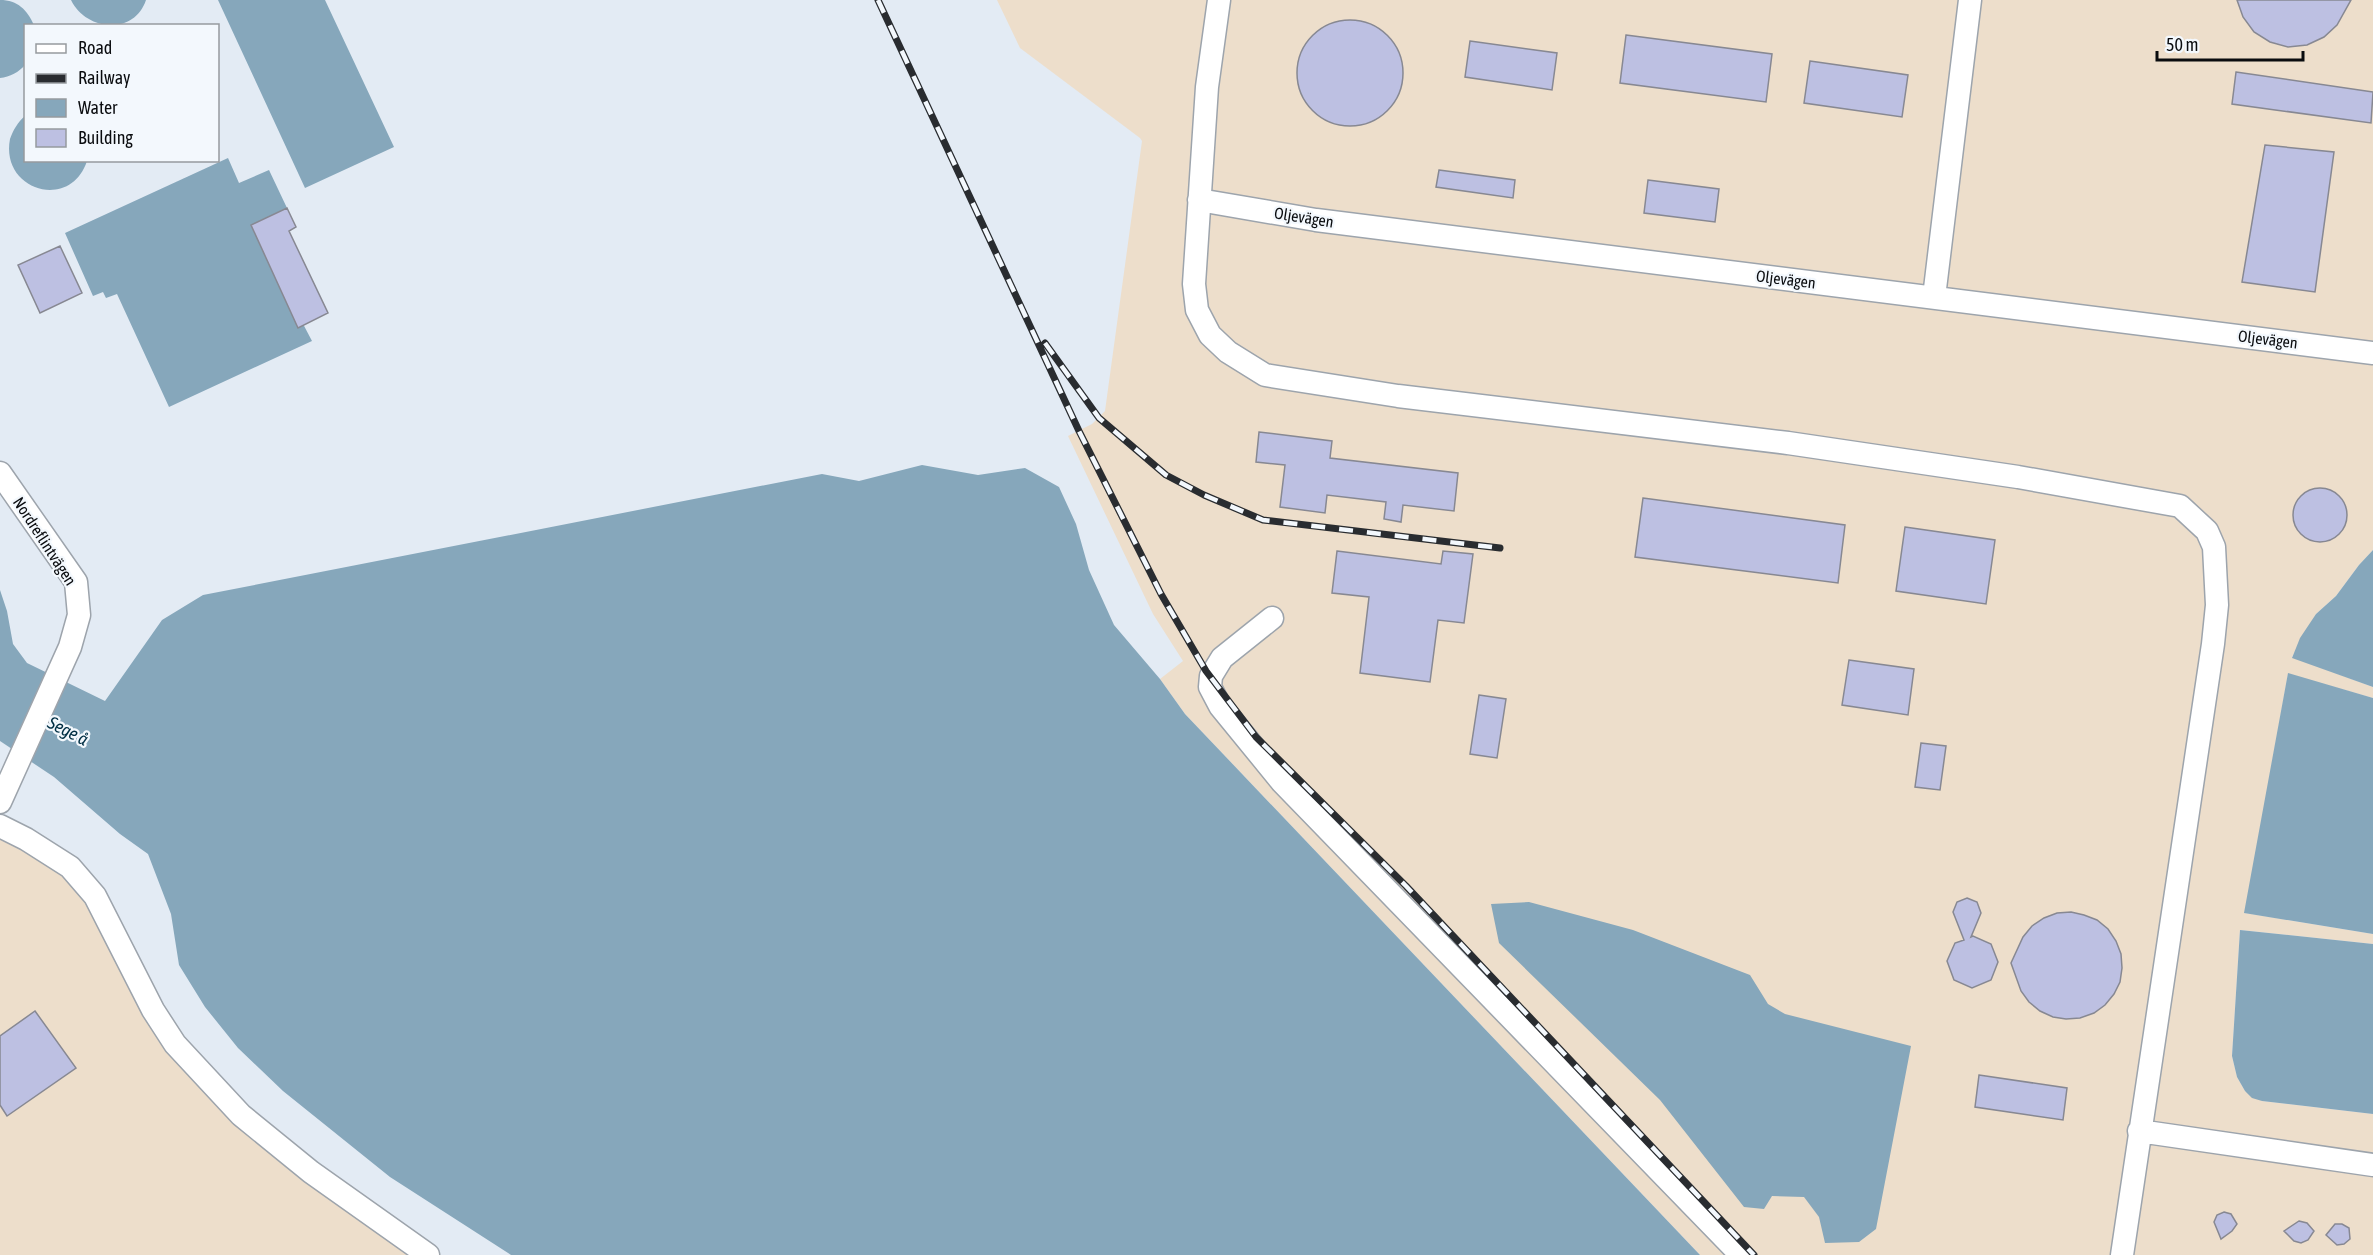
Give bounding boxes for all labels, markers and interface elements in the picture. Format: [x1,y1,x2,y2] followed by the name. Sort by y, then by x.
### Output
[24,24,219,162] legend
[2157,24,2302,62] scale bar
[2166,34,2198,55] text: 50 m
[78,37,112,58] text: Road
[78,67,130,88] text: Railway
[78,97,118,118] text: Water
[78,127,133,148] text: Building
[1273,203,1335,232] street label: Oljevägen
[1755,266,1817,293] street label: Oljevägen
[2237,326,2299,353] street label: Oljevägen
[9,494,80,589] street label: Nordreflintvägen
[44,711,92,750] water label: Sege å

